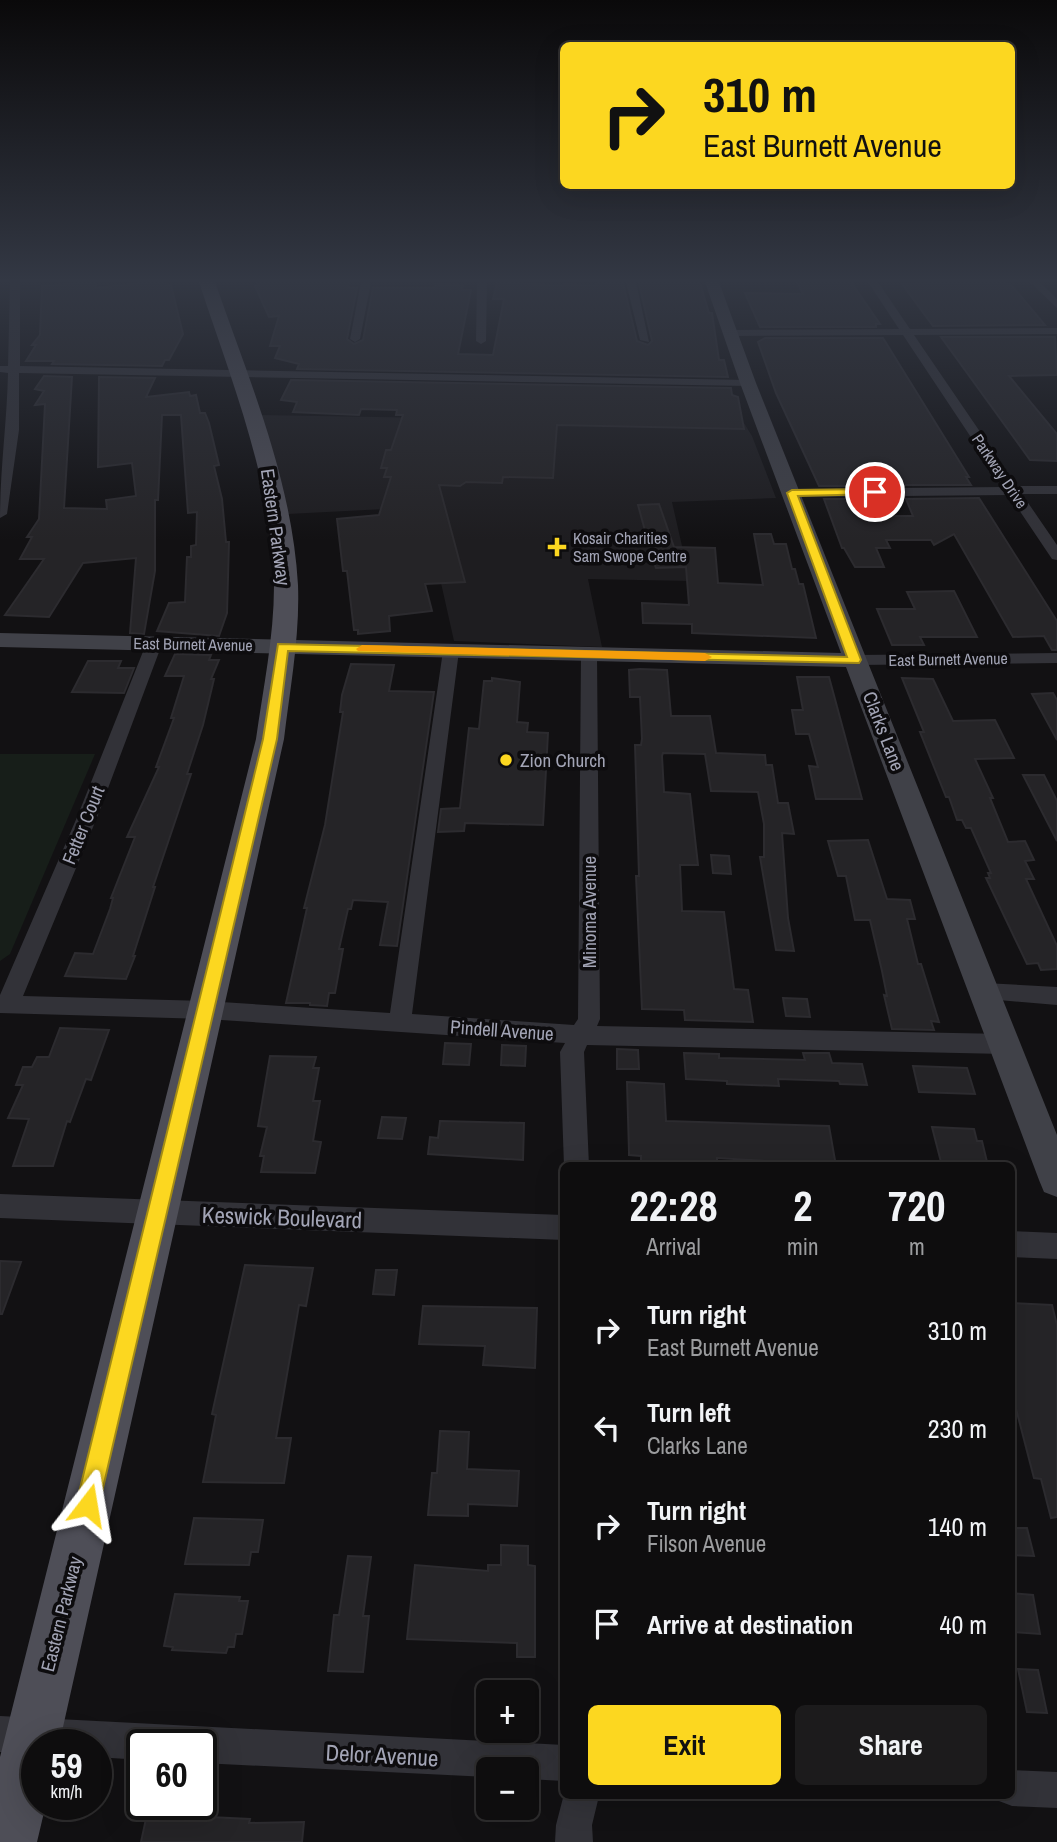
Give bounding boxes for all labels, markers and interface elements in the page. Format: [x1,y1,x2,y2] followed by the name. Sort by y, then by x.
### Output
[703,61,817,127] text: 310 m
[588,70,679,161] icon: right
[703,124,942,167] text: East Burnett Avenue
[967,429,1033,513] street label: Parkway Drive
[845,462,905,522] pin
[255,467,297,587] street label: Eastern Parkway
[856,473,894,511] icon: arrive
[573,527,687,567] place label: Kosair Charities Sam Swope Centre
[547,537,567,557] marker: Kosair Charities Sam Swope Centre
[133,632,253,656] street label: East Burnett Avenue
[888,647,1008,671] street label: East Burnett Avenue
[857,688,911,774] street label: Clarks Lane
[520,747,606,773] place label: Zion Church
[498,752,514,768] marker: Zion Church
[56,781,111,868] street label: Fetter Court
[576,856,602,968] street label: Minoma Avenue
[449,1013,555,1047] street label: Pindell Avenue
[630,1178,718,1234] text: 22:28
[793,1178,812,1234] text: 2
[888,1178,946,1234] text: 720
[201,1199,363,1235] street label: Keswick Boulevard
[646,1231,701,1262] text: Arrival
[787,1231,819,1262] text: min
[909,1231,925,1262] text: m
[647,1297,746,1332] text: Turn right
[588,1311,626,1349] icon: right
[928,1313,987,1348] text: 310 m
[647,1332,819,1363] text: East Burnett Avenue
[647,1395,731,1430] text: Turn left
[588,1409,626,1447] icon: left
[928,1411,987,1446] text: 230 m
[647,1430,748,1461] text: Clarks Lane
[51,1468,125,1542] position arrow
[647,1493,746,1528] text: Turn right
[588,1507,626,1545] icon: right
[928,1509,987,1544] text: 140 m
[647,1528,766,1559] text: Filson Avenue
[34,1554,88,1674] street label: Eastern Parkway
[588,1605,626,1643] icon: arrive
[647,1607,853,1642] text: Arrive at destination
[940,1607,987,1642] text: 40 m
[476,1680,539,1820] map controls
[476,1680,539,1743] button: +
[588,1705,781,1785] button: Exit
[795,1705,987,1785] button: Share
[126,1729,217,1820] speed limit sign: 60
[325,1737,439,1773] street label: Delor Avenue
[51,1742,82,1789] text: 59
[476,1757,539,1820] button: −
[51,1779,83,1804] text: km/h

